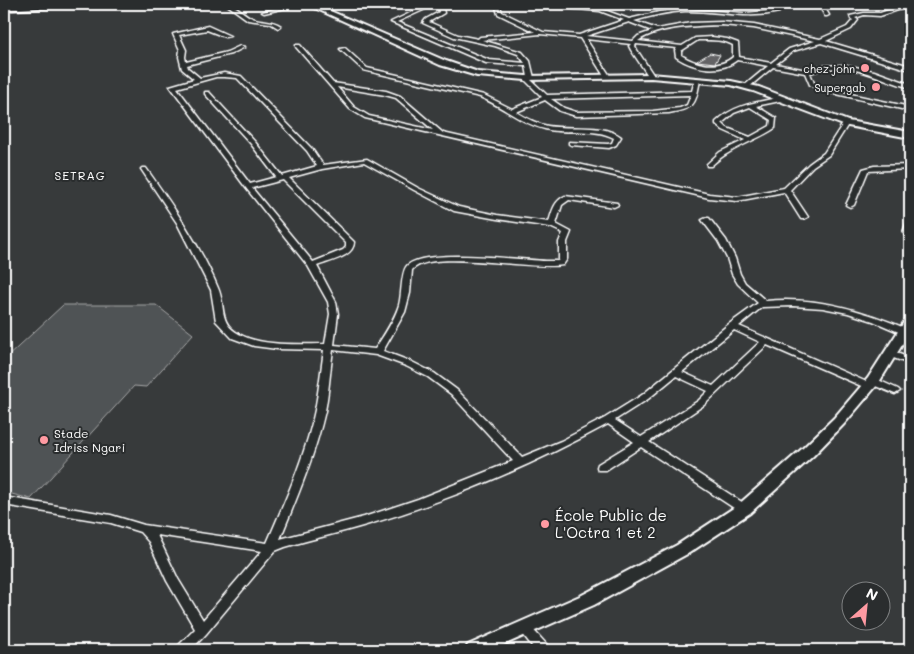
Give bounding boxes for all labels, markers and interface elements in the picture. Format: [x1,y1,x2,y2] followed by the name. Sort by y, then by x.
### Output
[803,61,855,76] place label: chez john
[859,62,871,74] marker: chez john
[814,80,866,95] place label: Supergab
[870,81,882,93] marker: Supergab
[54,167,106,183] district label: SETRAG
[54,425,125,455] place label: Stade Idriss Ngari
[38,434,50,446] marker: Stade Idriss Ngari
[555,505,667,542] place label: École Public de L'Octra 1 et 2
[539,518,551,530] marker: École Public de L'Octra 1 et 2
[842,582,892,632] north arrow
[863,583,881,605] text: N

